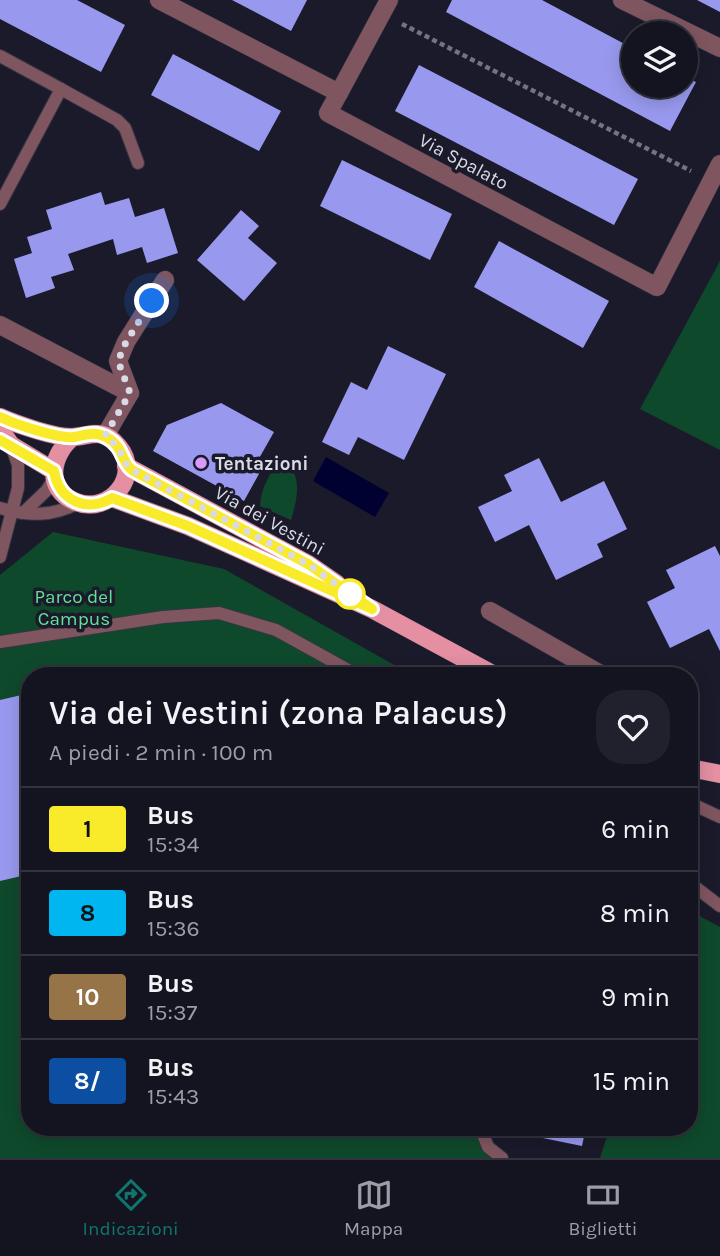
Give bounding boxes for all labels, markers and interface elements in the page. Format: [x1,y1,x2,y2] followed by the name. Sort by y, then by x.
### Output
[621,21,698,98] map controls
[621,21,698,98] button: layers
[415,129,512,195] street label: Via Spalato
[134,283,169,318] your location
[215,453,309,475] place label: Tentazioni
[193,455,209,471] marker: Tentazioni
[211,482,328,560] street label: Via dei Vestini
[335,579,365,609] unlabelled marker
[35,586,113,630] park label: Parco del Campus
[596,690,670,764] button: heart
[49,694,508,732] text: Via dei Vestini (zona Palacus)
[49,739,273,766] text: A piedi · 2 min · 100 m
[147,800,194,831] text: Bus
[601,814,670,845] text: 6 min
[83,815,92,843] text: 1
[147,831,199,858] text: 15:34
[147,884,194,915] text: Bus
[600,898,670,929] text: 8 min
[80,899,95,927] text: 8
[147,915,200,942] text: 15:36
[147,968,194,999] text: Bus
[601,982,670,1013] text: 9 min
[76,983,99,1011] text: 10
[147,999,197,1026] text: 15:37
[147,1052,194,1083] text: Bus
[593,1066,670,1097] text: 15 min
[74,1067,101,1095] text: 8/
[147,1083,199,1110] text: 15:43
[83,1176,179,1240] tab: Indicazioni
[344,1176,403,1240] tab: Mappa
[568,1176,637,1240] tab: Biglietti

